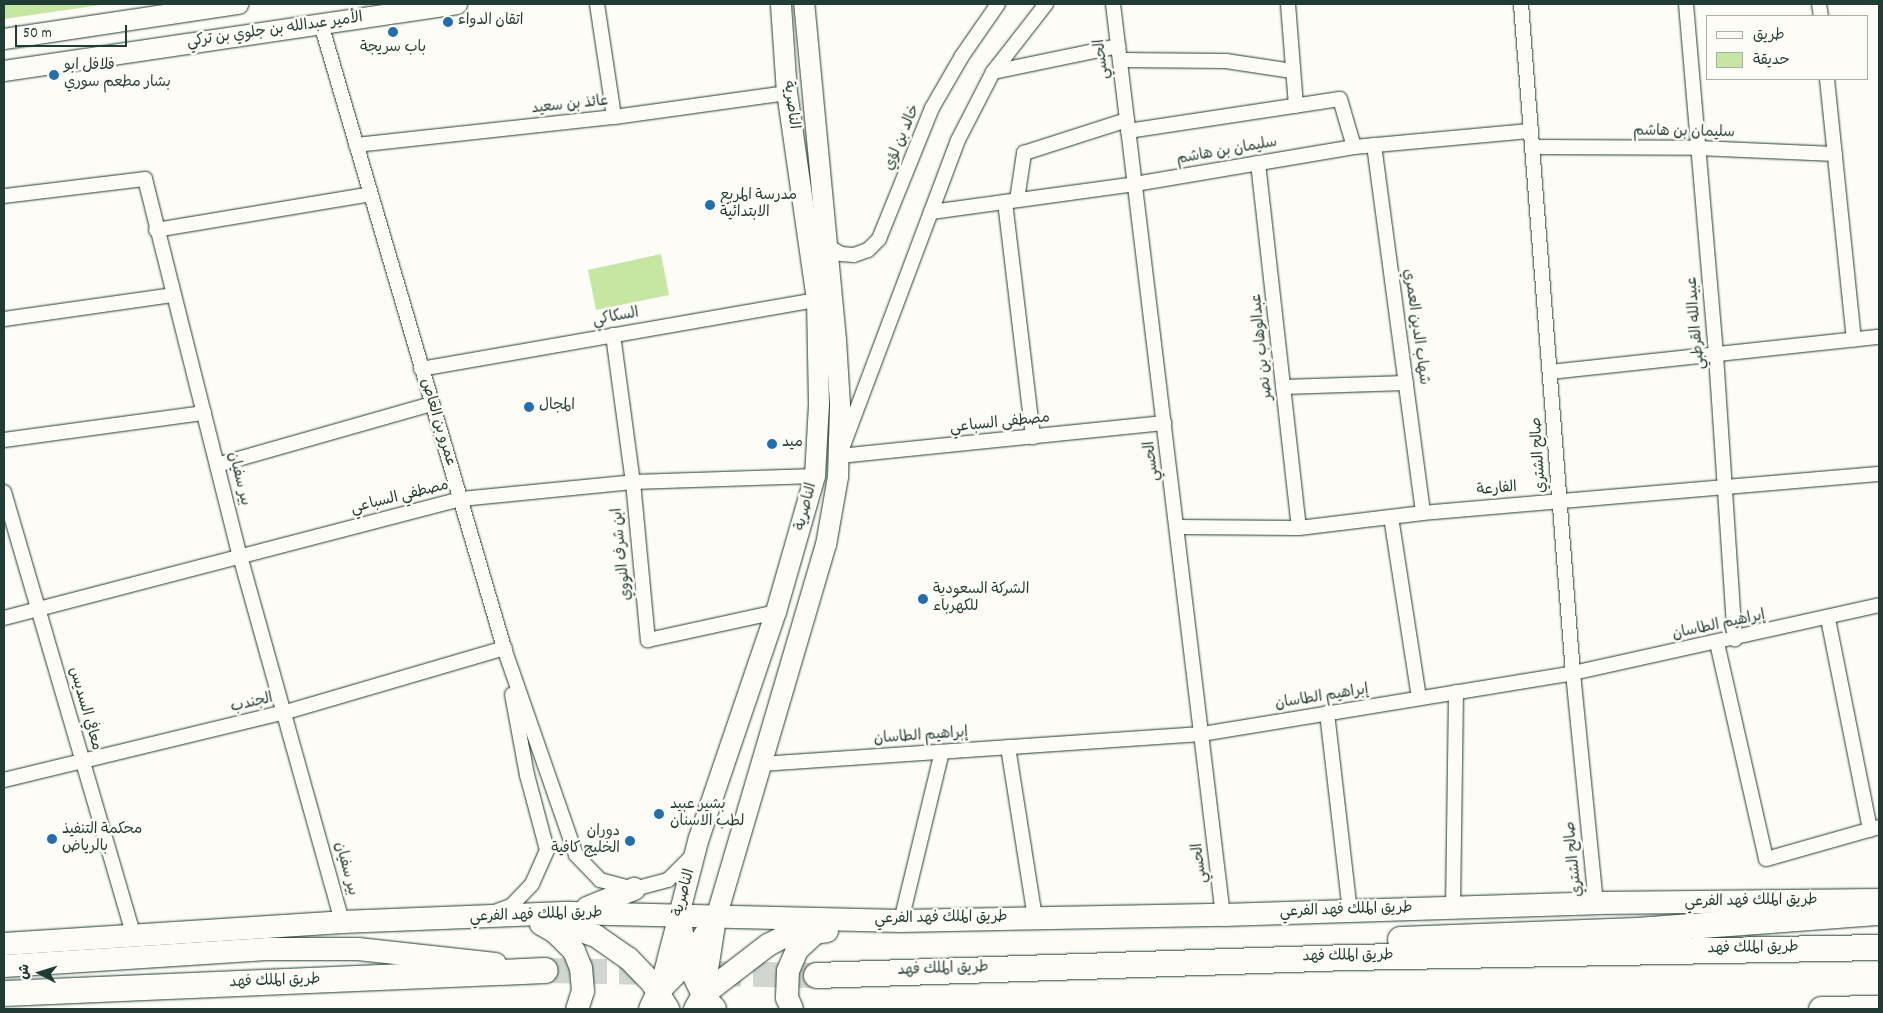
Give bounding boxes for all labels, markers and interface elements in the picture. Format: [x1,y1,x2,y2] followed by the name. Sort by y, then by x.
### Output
[186,10,364,52] street label: الأمير عبدالله بن جلوي بن تركي
[458,13,524,31] place label: اتقان الدواء
[18,15,130,47] scale bar
[1706,15,1868,80] legend
[442,16,454,28] marker: اتقان الدواء
[23,23,52,45] text: 50 m
[1753,25,1785,47] text: طريق
[387,26,399,38] marker: باب سريجة
[1092,38,1114,80] street label: الحسي
[360,40,426,58] place label: باب سريجة
[1753,50,1790,72] text: حديقة
[64,57,171,92] place label: فلافل ابو بشار مطعم سوري
[48,69,60,81] marker: فلافل ابو بشار مطعم سوري
[778,80,802,130] street label: الناصرية
[531,93,609,119] street label: عائذ بن سعيد
[881,102,925,174] street label: خالد بن لؤي
[1633,123,1735,143] street label: سليمان بن هاشم
[1175,134,1279,170] street label: سليمان بن هاشم
[720,187,797,222] place label: مدرسة المربع الابتدائية
[704,199,716,211] marker: مدرسة المربع الابتدائية
[1398,268,1432,386] street label: شهاب الدين العمري
[1684,276,1710,370] street label: عبيدالله القرطبي
[1248,293,1278,401] street label: عبدالوهاب بن نصر
[592,305,640,331] street label: السكاكي
[415,377,459,469] street label: عمرو بن العاص
[539,398,575,416] place label: المجال
[523,401,535,413] marker: المجال
[949,410,1051,438] street label: مصطفى السباعي
[1528,417,1552,493] street label: صالح الشتري
[782,435,803,453] place label: ميد
[766,438,778,450] marker: ميد
[1142,440,1164,482] street label: الحسي
[223,450,253,508] street label: بير سفيان
[349,477,451,519] street label: مصطفي السباعي
[1476,479,1518,501] street label: الفارعة
[792,481,822,533] street label: الناصرية
[609,507,637,601] street label: ابن شرف النووي
[933,581,1029,616] place label: الشركة السعودية للكهرباء
[917,593,929,605] marker: الشركة السعودية للكهرباء
[1671,607,1767,645] street label: إبراهيم الطاسان
[64,665,104,753] street label: معافي السديس
[1274,682,1370,714] street label: إبراهيم الطاسان
[229,690,275,718] street label: الجندب
[873,725,969,749] street label: إبراهيم الطاسان
[670,796,745,831] place label: بشير عبيد لطب الاسنان
[652,807,666,821] marker: بشير عبيد لطب الاسنان
[1562,820,1588,898] street label: صالح الشتري
[62,821,142,856] place label: محكمة التنفيذ بالرياض
[551,823,620,858] place label: دوران الخليج كافية
[46,833,58,845] marker: محكمة التنفيذ بالرياض
[624,835,636,847] marker: دوران الخليج كافية
[329,840,361,898] street label: بير سفيان
[1190,842,1212,884] street label: الحسي
[670,867,700,919] street label: الناصرية
[1684,892,1818,912] street label: طريق الملك فهد الفرعي
[1279,900,1413,922] street label: طريق الملك فهد الفرعي
[469,905,603,927] street label: طريق الملك فهد الفرعي
[874,909,1008,929] street label: طريق الملك فهد الفرعي
[1707,939,1799,959] street label: طريق الملك فهد
[1302,947,1394,967] street label: طريق الملك فهد
[15,948,65,998] north arrow
[897,959,989,981] street label: طريق الملك فهد
[14,963,36,980] text: ش
[229,971,321,993] street label: طريق الملك فهد

